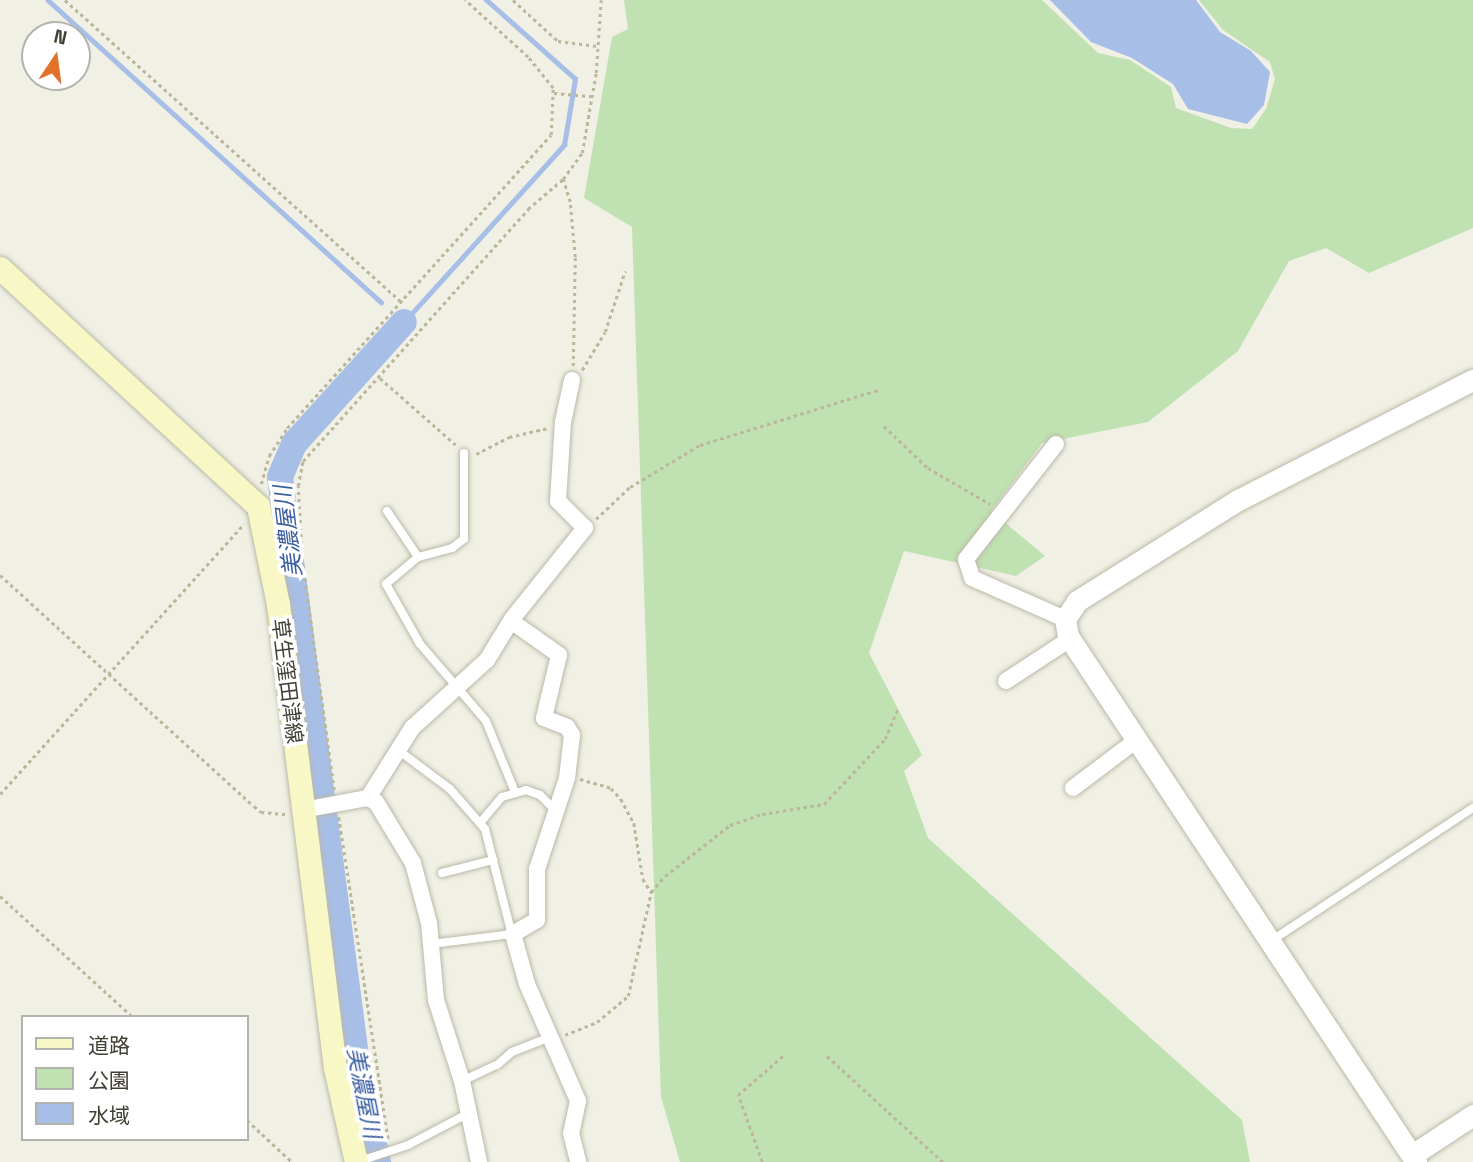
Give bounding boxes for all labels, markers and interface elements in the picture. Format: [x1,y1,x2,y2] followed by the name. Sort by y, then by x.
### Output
[21,21,91,91] north arrow
[51,23,69,51] text: N
[269,484,307,578] water label: 美濃屋川
[267,617,307,745] street label: 草生窪田津線
[21,1015,248,1141] legend
[88,1032,130,1059] text: 道路
[342,1045,386,1141] water label: 美濃屋川
[88,1067,130,1094] text: 公園
[88,1102,130,1129] text: 水域

